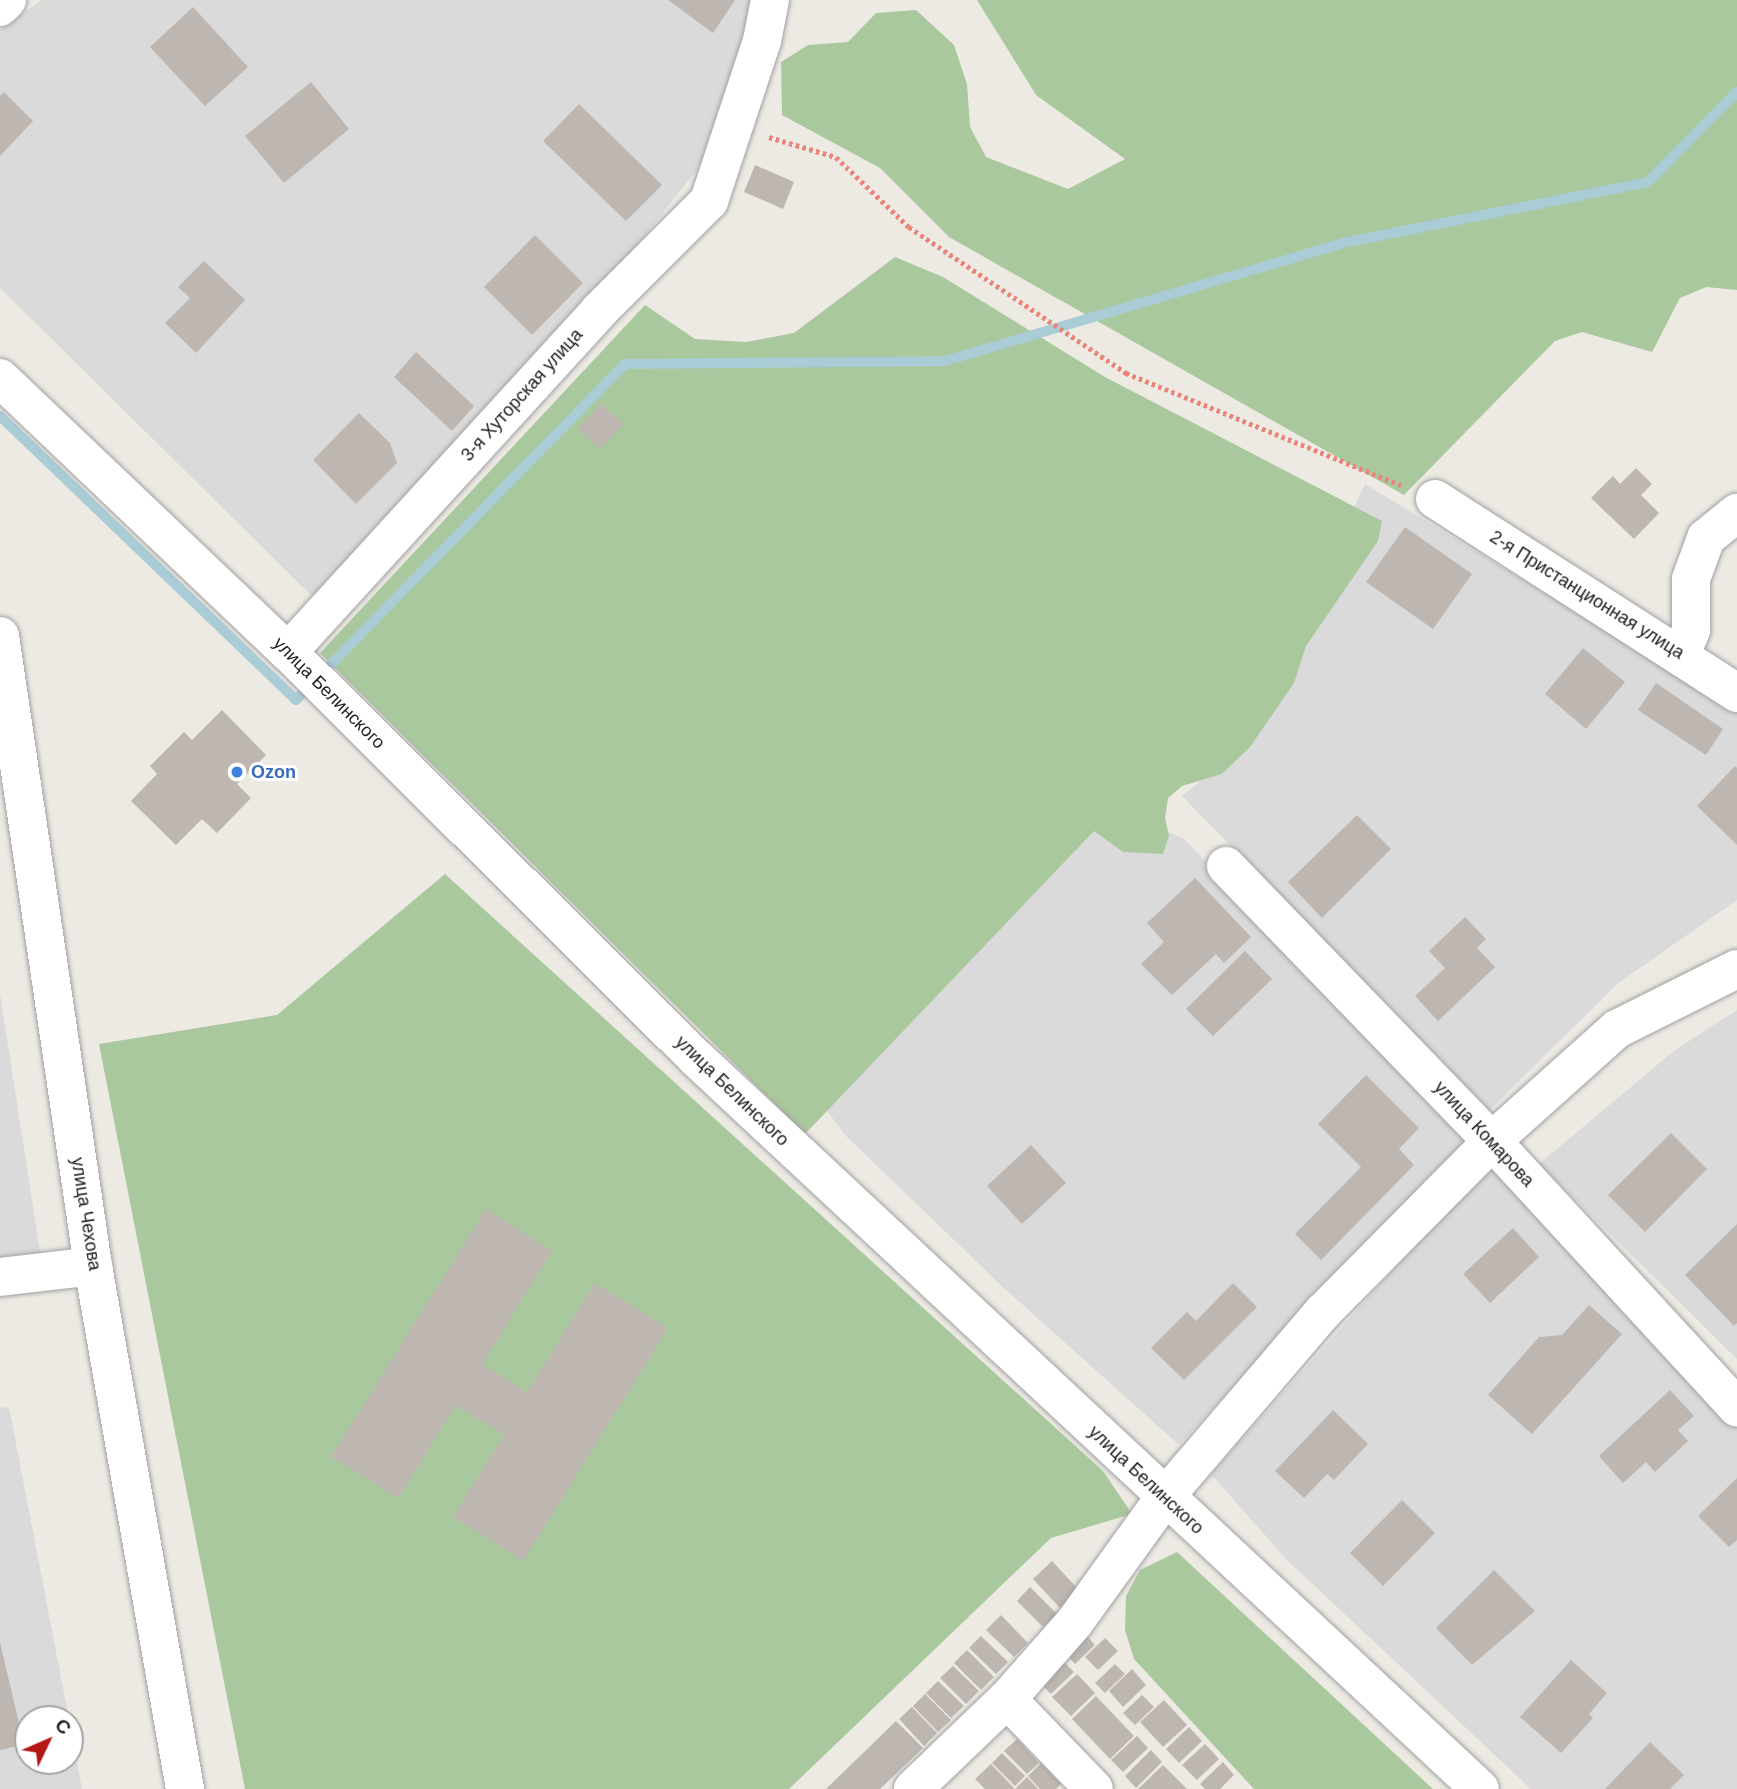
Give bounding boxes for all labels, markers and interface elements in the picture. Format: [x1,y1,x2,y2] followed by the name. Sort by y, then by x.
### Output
[457,324,587,466] street label: 3-я Хуторская улица
[1486,526,1688,664] street label: 2-я Пристанционная улица
[269,633,389,753] street label: улица Белинского
[251,761,296,783] place label: Ozon
[229,764,245,780] marker: Ozon
[671,1031,793,1151] street label: улица Белинского
[1429,1077,1539,1191] street label: улица Комарова
[66,1156,106,1272] street label: улица Чехова
[1084,1421,1208,1539] street label: улица Белинского
[14,1705,84,1775] north arrow
[51,1714,75,1739] text: С

